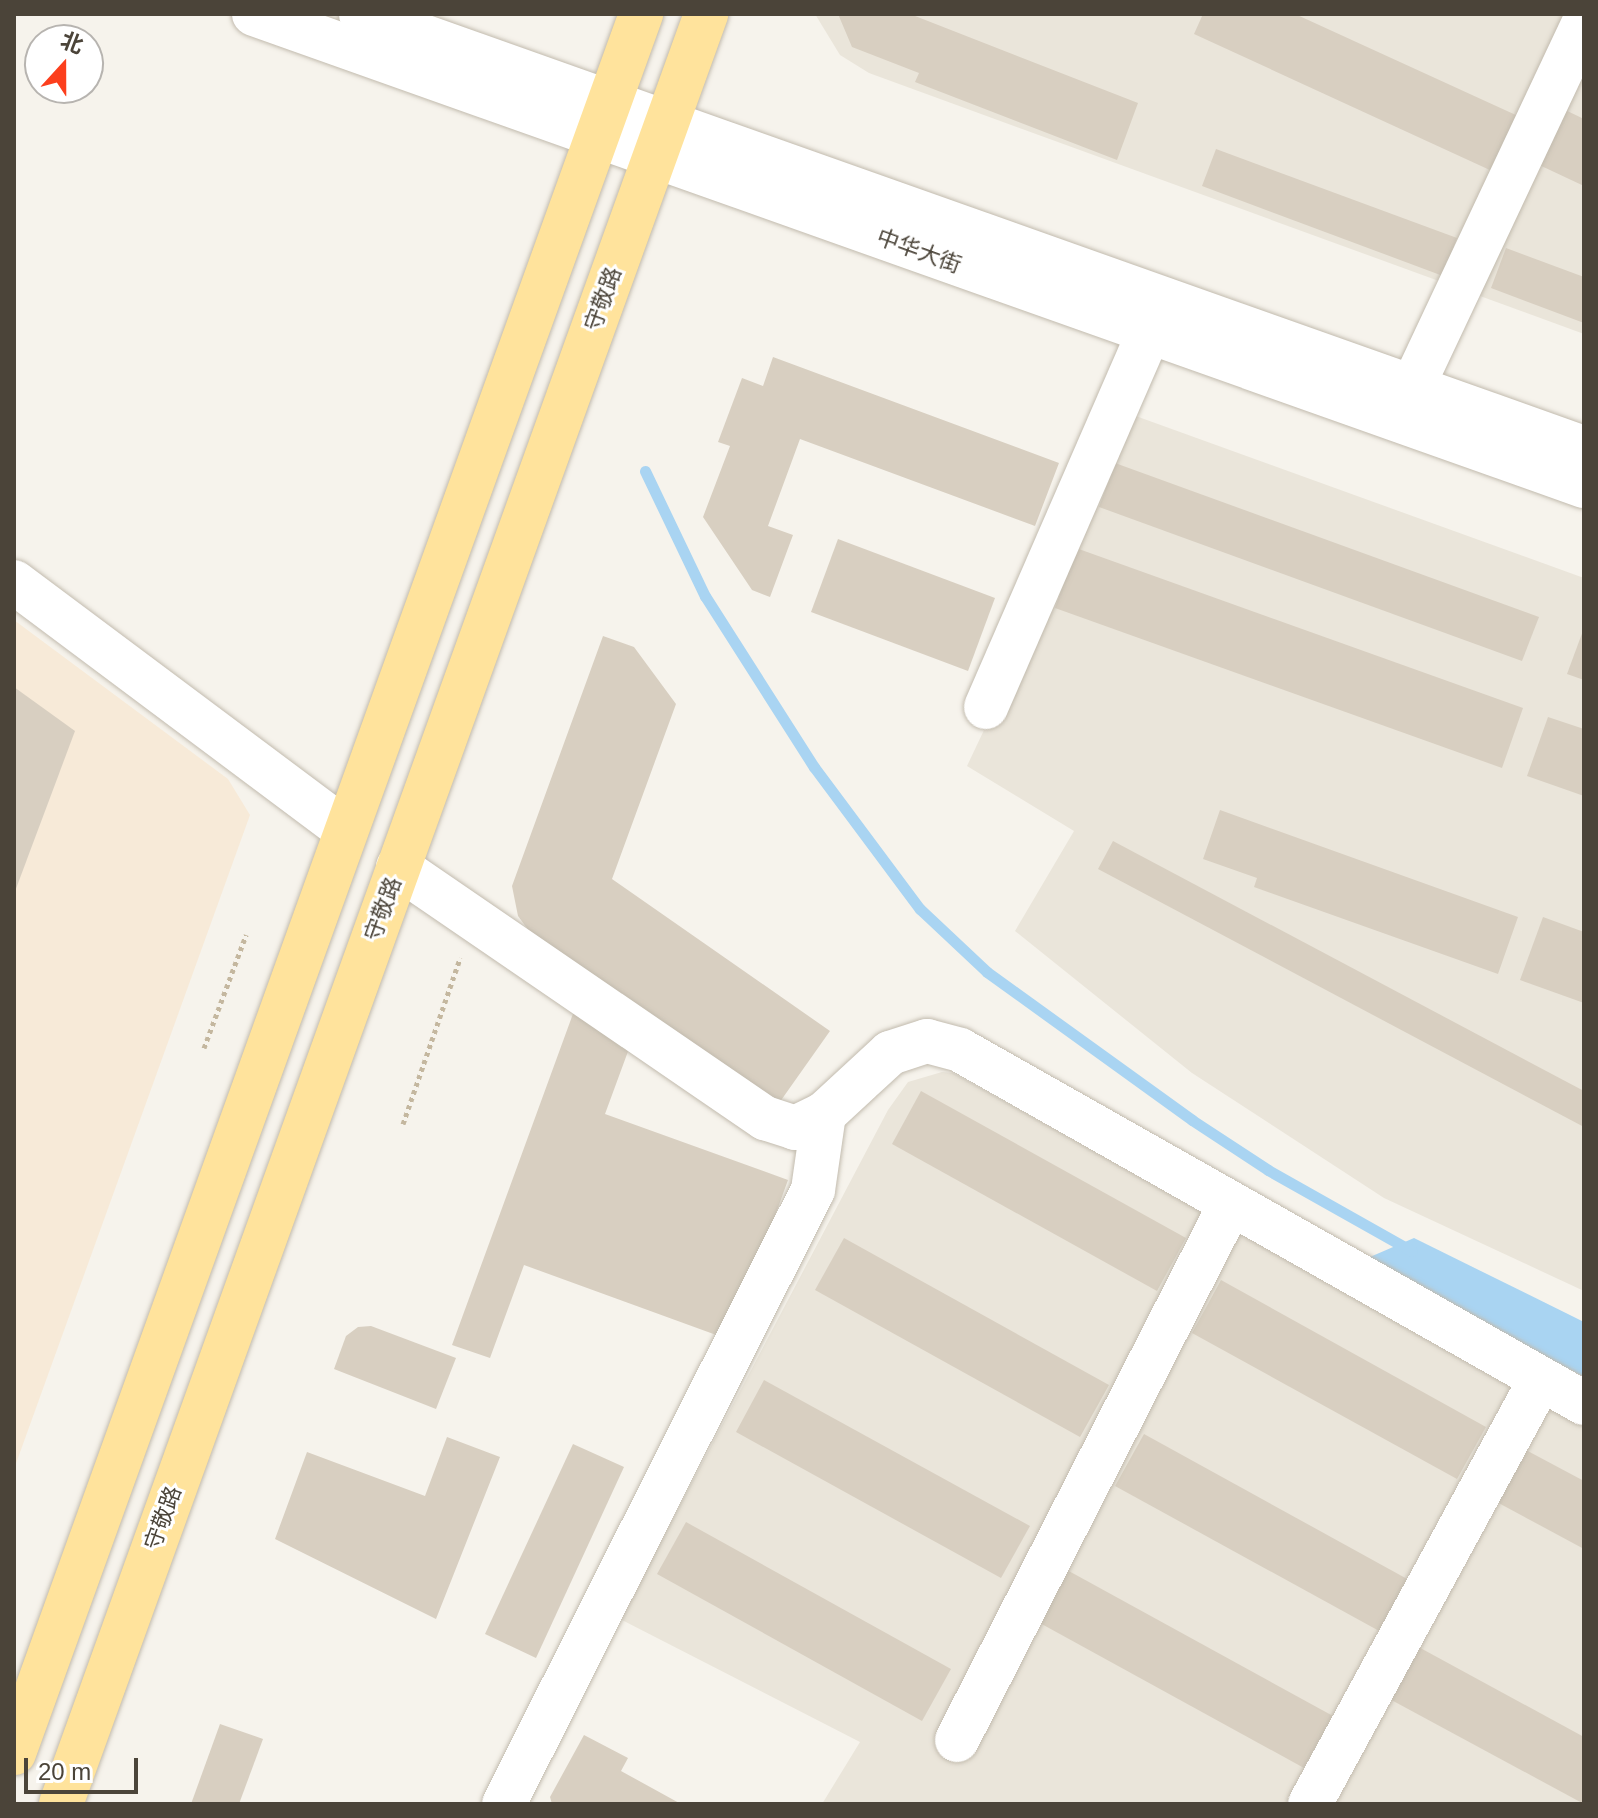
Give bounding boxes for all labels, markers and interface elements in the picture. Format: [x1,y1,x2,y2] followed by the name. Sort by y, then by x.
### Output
[24,24,104,104] north arrow
[57,27,87,59] text: 北
[873,224,965,278] street label: 中华大街
[579,263,627,335] street label: 守敬路
[359,873,407,945] street label: 守敬路
[139,1482,187,1554] street label: 守敬路
[28,1742,142,1792] scale bar
[38,1758,91,1785] text: 20 m

